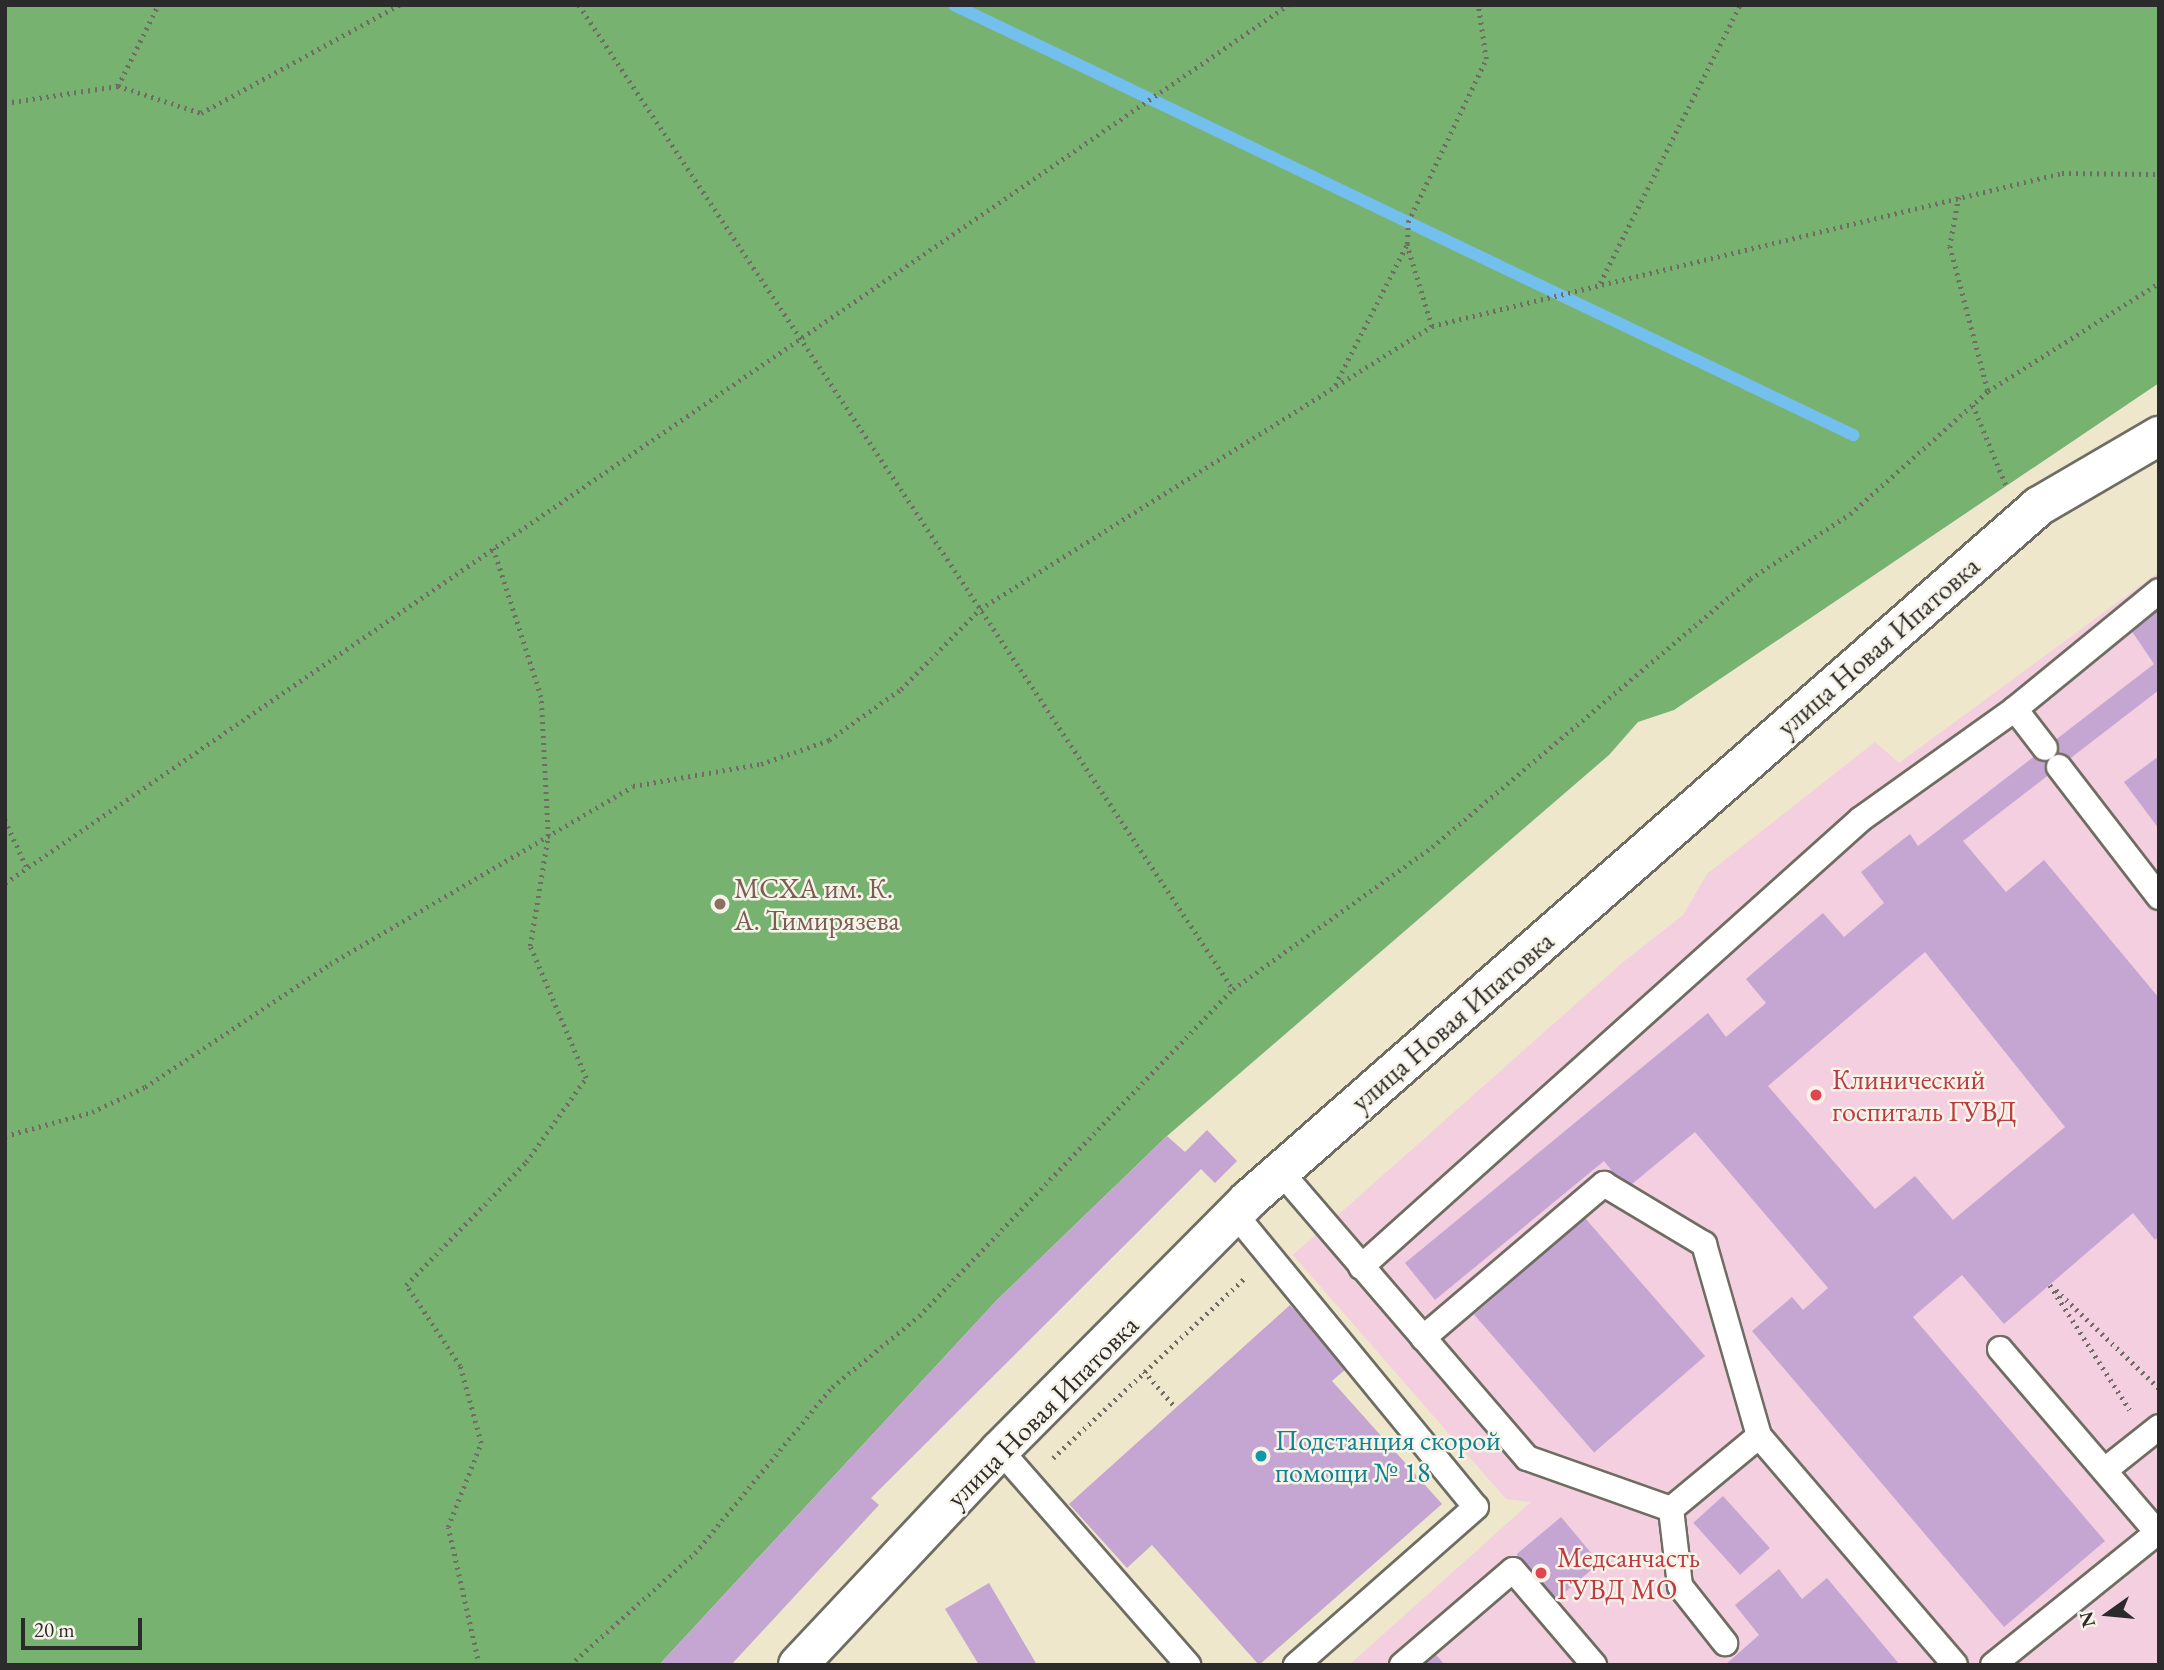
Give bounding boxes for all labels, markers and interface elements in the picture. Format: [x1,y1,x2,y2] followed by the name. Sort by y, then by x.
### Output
[1770,549,1986,743] street label: улица Новая Ипатовка
[734,871,900,937] place label: МСХА им. К. А. Тимирязева
[712,896,728,912] marker: МСХА им. К. А. Тимирязева
[1344,924,1560,1118] street label: улица Новая Ипатовка
[1832,1062,2017,1128] place label: Клинический госпиталь ГУВД
[1806,1085,1826,1105] marker: Клинический госпиталь ГУВД
[939,1308,1145,1514] street label: улица Новая Ипатовка
[1275,1423,1501,1489] place label: Подстанция скорой помощи № 18
[1253,1448,1269,1464] marker: Подстанция скорой помощи № 18
[1557,1540,1700,1606] place label: Медсанчасть ГУВД МО
[1531,1563,1551,1583] marker: Медсанчасть ГУВД МО
[2073,1579,2143,1649] north arrow
[24,1604,145,1648] scale bar
[2073,1609,2101,1630] text: N
[34,1616,75,1643] text: 20 m

